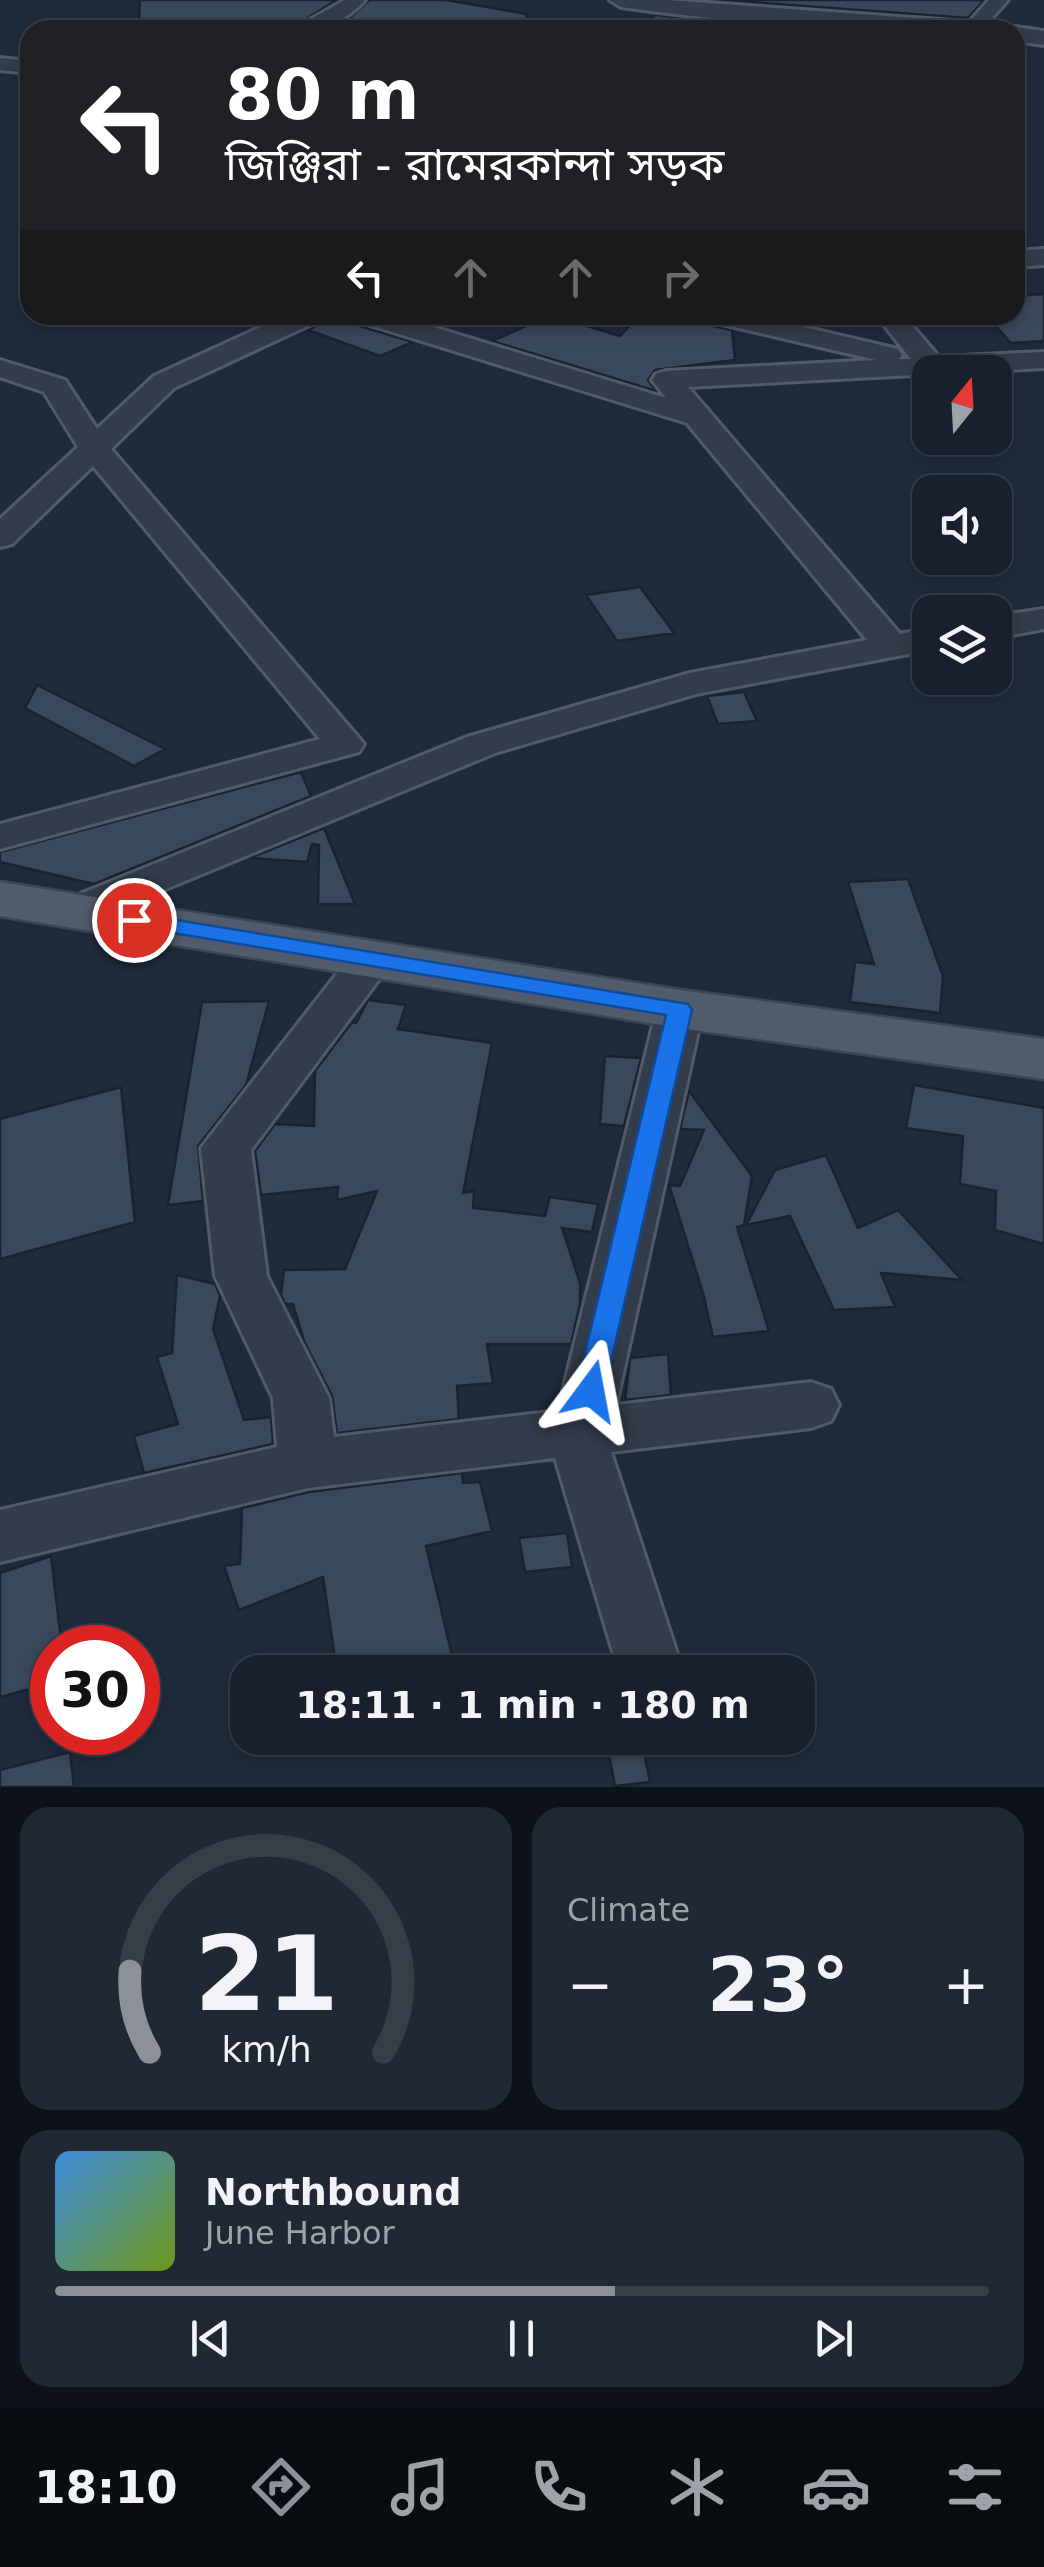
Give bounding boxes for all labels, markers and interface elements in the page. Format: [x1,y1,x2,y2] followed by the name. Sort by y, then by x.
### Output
[225,54,420,136] text: 80 m
[60,60,190,190] icon: left
[225,138,724,191] text: জিঞ্জিরা - রামেরকান্দা সড়ক
[338,250,393,305] icon: left
[443,250,498,305] icon: ahead
[548,250,603,305] icon: ahead
[653,250,708,305] icon: right
[912,355,1012,455] north arrow
[912,355,1012,695] map controls
[912,475,1012,575] button: sound
[912,595,1012,695] button: layers
[92,878,177,963] pin
[107,893,162,948] icon: arrive
[539,1339,643,1443] position arrow
[30,1625,160,1755] speed limit sign: 30
[295,1683,750,1727] text: 18:11 · 1 min · 180 m
[567,1891,690,1929] text: Climate
[194,1913,338,2035] text: 21
[707,1941,849,2029] text: 23°
[567,1953,613,2017] text: −
[943,1953,989,2017] text: +
[221,2029,311,2070] text: km/h
[205,2170,461,2214] text: Northbound
[205,2214,395,2252] text: June Harbor
[183,2311,238,2366] icon: previous
[494,2311,549,2366] icon: pause
[806,2311,861,2366] icon: next
[246,2452,316,2522] icon: directions
[385,2452,455,2522] icon: music
[524,2452,594,2522] icon: phone
[662,2452,732,2522] icon: climate
[801,2452,871,2522] icon: car
[940,2452,1010,2522] icon: filters
[34,2461,178,2514] text: 18:10

